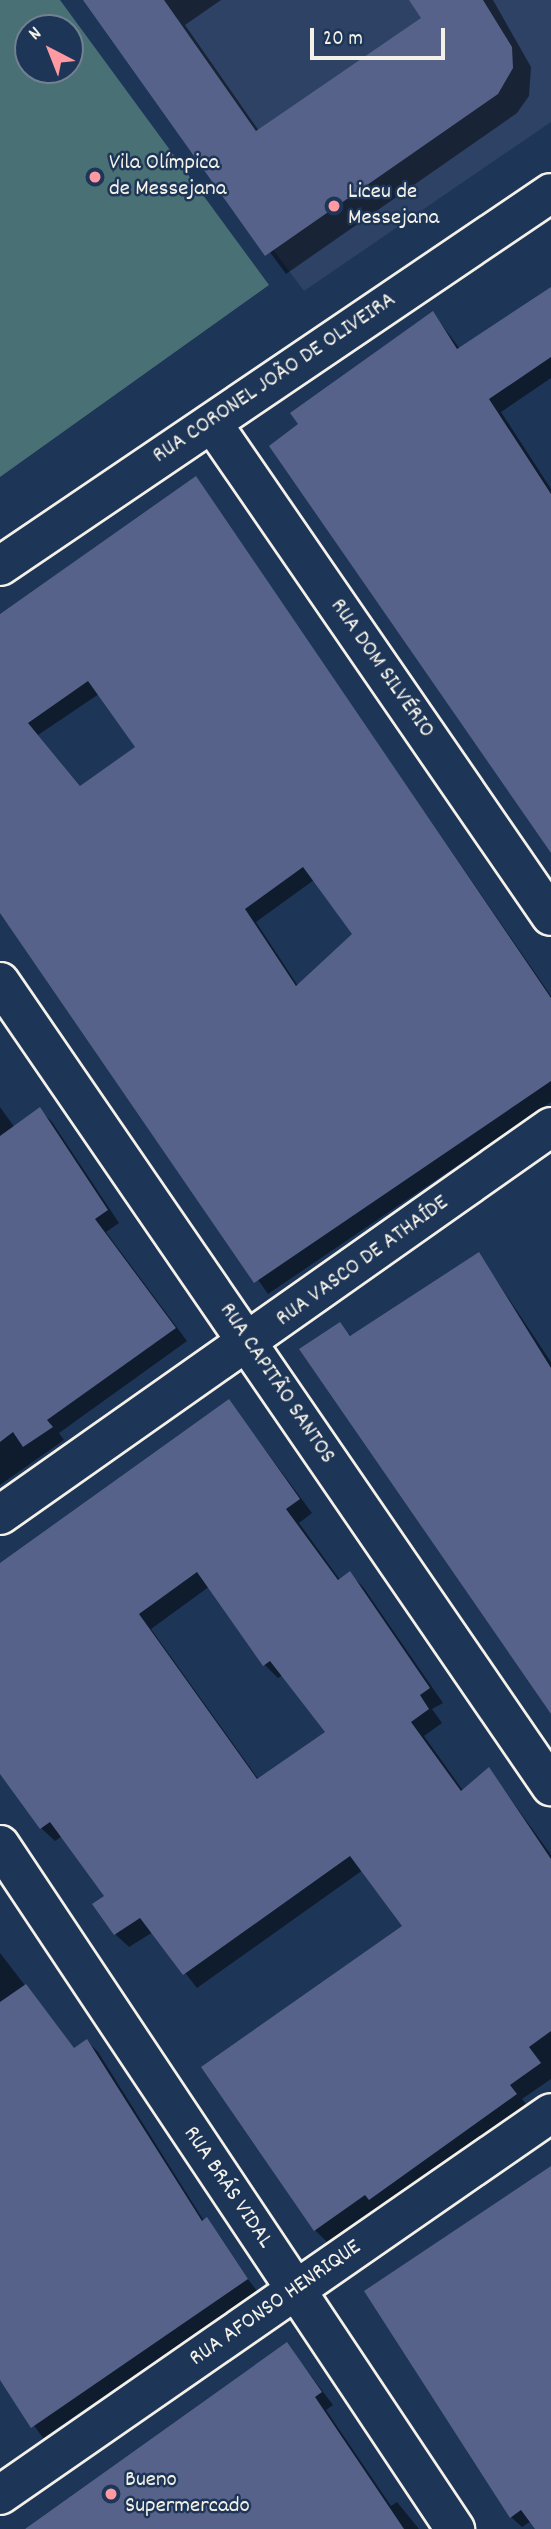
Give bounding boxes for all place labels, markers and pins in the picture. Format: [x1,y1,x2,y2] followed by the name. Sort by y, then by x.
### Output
[109,150,226,204] place label: Vila Olímpica de Messejana
[87,169,103,185] marker: Vila Olímpica de Messejana
[348,179,439,233] place label: Liceu de Messejana
[326,198,342,214] marker: Liceu de Messejana
[125,2467,250,2521] place label: Bueno Supermercado
[103,2486,119,2502] marker: Bueno Supermercado

